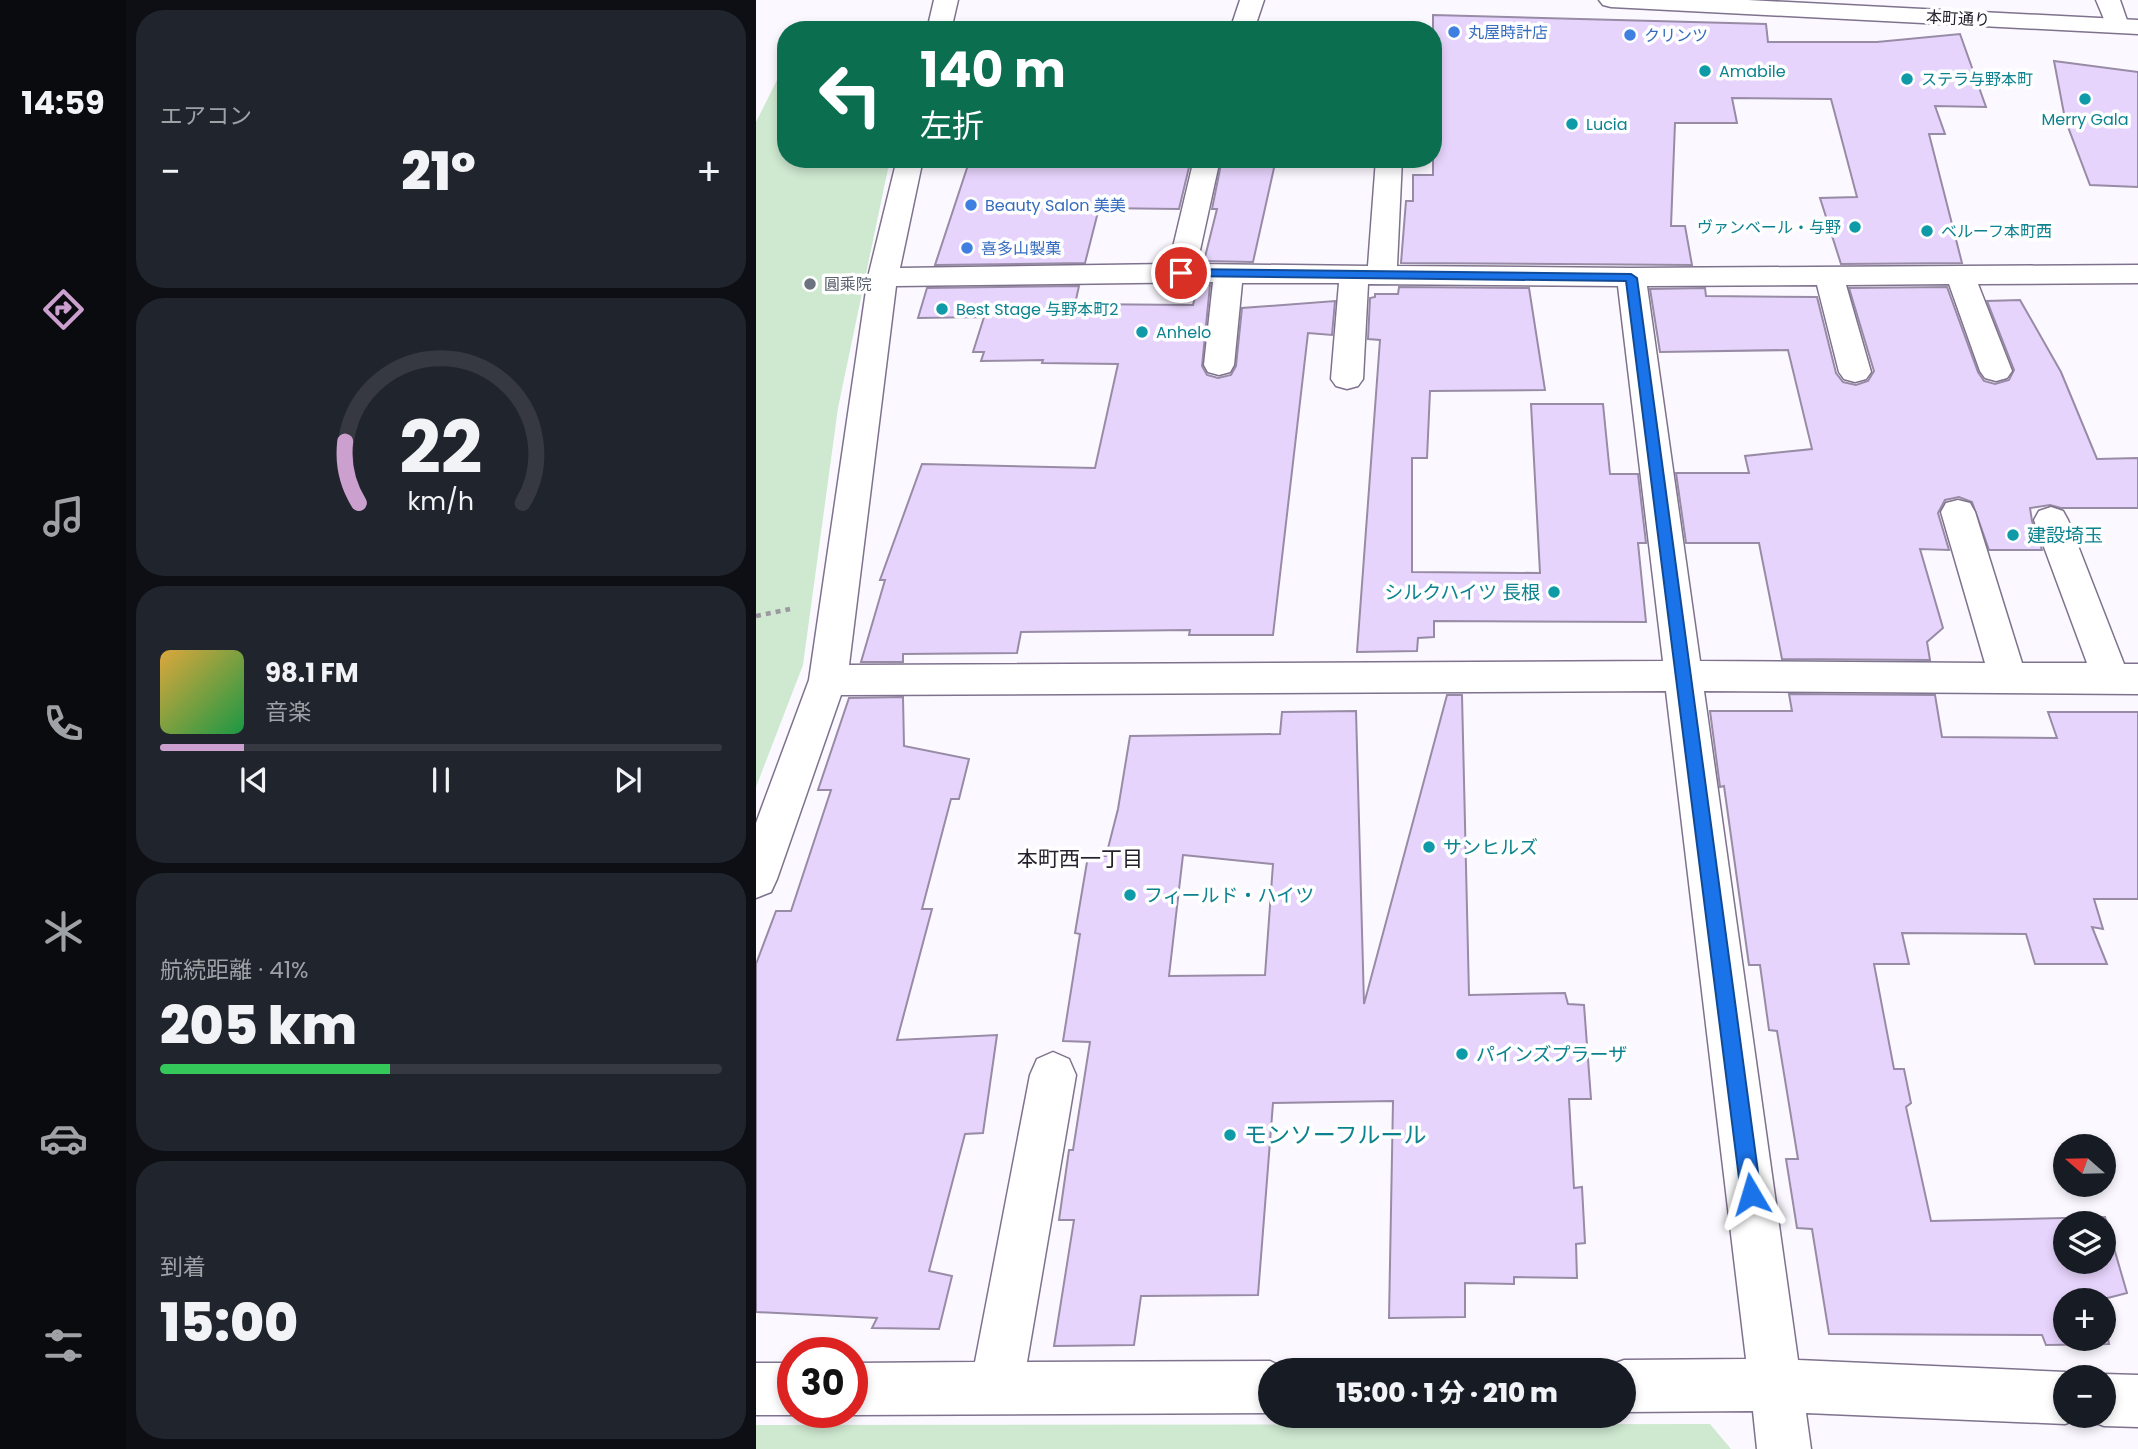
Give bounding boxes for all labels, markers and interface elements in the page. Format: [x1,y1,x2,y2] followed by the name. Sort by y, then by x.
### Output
[1925,5,1991,32] street label: 本町通り
[1468,21,1548,44] place label: 丸屋時計店
[1446,24,1462,40] marker: 丸屋時計店
[1644,24,1708,47] place label: クリンツ
[1622,27,1638,43] marker: クリンツ
[920,36,1066,104] text: 140 m
[805,49,896,140] icon: left
[1719,60,1786,83] place label: Amabile
[1697,63,1713,79] marker: Amabile
[1921,68,2033,91] place label: ステラ与野本町
[1899,71,1915,87] marker: ステラ与野本町
[21,80,105,125] text: 14:59
[2077,91,2093,107] marker: Merry Gala
[160,100,252,132] text: エアコン
[920,103,984,148] text: 左折
[2042,108,2128,131] place label: Merry Gala
[1586,113,1628,136] place label: Lucia
[1564,116,1580,132] marker: Lucia
[401,135,476,208] text: 21°
[160,145,181,198] text: −
[696,145,722,198] text: +
[985,194,1126,217] place label: Beauty Salon 美美
[963,197,979,213] marker: Beauty Salon 美美
[1697,216,1841,239] place label: ヴァンベール・与野
[1847,219,1863,235] marker: ヴァンベール・与野
[1941,220,2052,243] place label: ベルーフ本町西
[1919,223,1935,239] marker: ベルーフ本町西
[981,237,1061,260] place label: 喜多山製菓
[959,240,975,256] marker: 喜多山製菓
[1151,243,1211,303] pin
[1162,254,1200,292] icon: arrive
[824,273,872,296] place label: 圓乘院
[802,276,818,292] marker: 圓乘院
[39,285,88,334] icon: directions
[956,298,1118,321] place label: Best Stage 与野本町2
[934,301,950,317] marker: Best Stage 与野本町2
[1156,321,1211,344] place label: Anhelo
[1134,324,1150,340] marker: Anhelo
[399,397,483,498] text: 22
[408,483,474,518] text: km/h
[39,492,88,541] icon: music
[2027,522,2103,549] place label: 建設埼玉
[2005,527,2021,543] marker: 建設埼玉
[1384,579,1540,606] place label: シルクハイツ 長根
[1546,584,1562,600] marker: シルクハイツ 長根
[265,655,359,691] text: 98.1 FM
[265,696,311,728] text: 音楽
[39,699,88,748] icon: phone
[235,761,273,799] icon: previous
[422,761,460,799] icon: pause
[609,761,647,799] icon: next
[1443,834,1538,861] place label: サンヒルズ
[1421,839,1437,855] marker: サンヒルズ
[1017,844,1143,873] district label: 本町西一丁目
[1144,882,1314,909] place label: フィールド・ハイツ
[1122,887,1138,903] marker: フィールド・ハイツ
[39,907,88,956] icon: climate
[160,954,308,986] text: 航続距離 · 41%
[160,989,357,1062] text: 205 km
[1476,1041,1627,1068] place label: パインズプラーザ
[1454,1046,1470,1062] marker: パインズプラーザ
[39,1114,88,1163] icon: car
[1244,1119,1427,1151] place label: モンソーフルール
[1222,1127,1238,1143] marker: モンソーフルール
[2053,1134,2116,1197] north arrow
[2053,1134,2116,1428] map controls
[1714,1157,1788,1231] position arrow
[2053,1211,2116,1274] button: layers
[160,1251,206,1283] text: 到着
[160,1286,298,1359] text: 15:00
[2053,1288,2116,1351] button: +
[39,1321,88,1370] icon: filters
[777,1337,868,1428] speed limit sign: 30
[2053,1365,2116,1428] button: −
[1336,1375,1558,1411] text: 15:00 · 1 分 · 210 m

